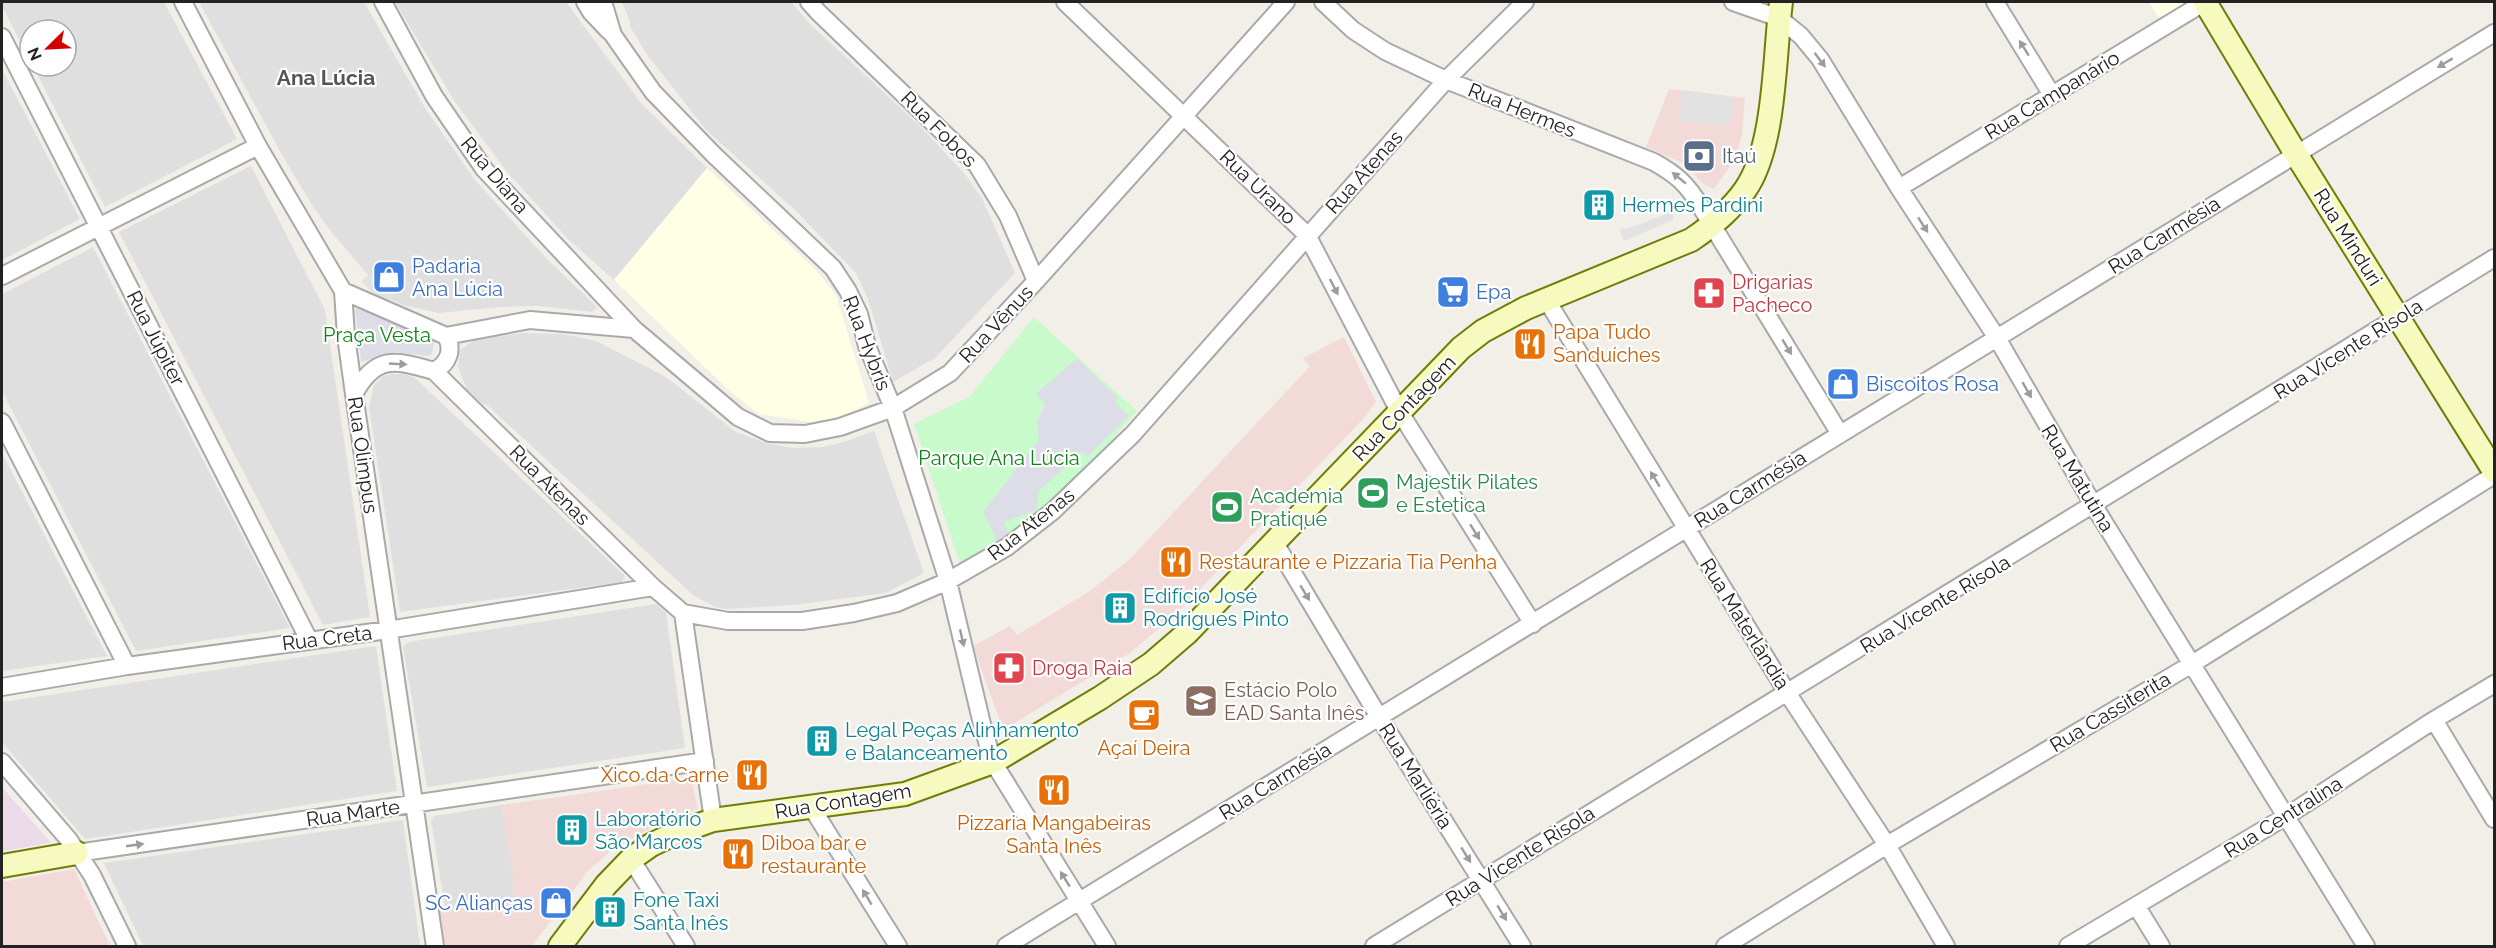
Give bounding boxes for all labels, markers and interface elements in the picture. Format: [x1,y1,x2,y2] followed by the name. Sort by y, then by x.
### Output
[18,18,78,78] north arrow
[2018,40,2029,56] one-way arrow
[24,44,46,63] text: N
[1980,45,2124,145] street label: Rua Campanário
[1814,51,1826,67] one-way arrow
[2437,58,2453,69] one-way arrow
[277,65,375,90] district label: Ana Lúcia
[1465,78,1579,142] street label: Rua Hermes
[896,86,982,172] street label: Rua Fobos
[1320,125,1408,219] street label: Rua Atenas
[456,132,534,218] street label: Rua Diana
[1681,138,1717,174] bank icon: Itaú
[1722,144,1756,168] place label: Itaú
[1215,145,1301,229] street label: Rua Urano
[1671,172,1687,185] one-way arrow
[2309,184,2387,290] street label: Rua Minduri
[1581,187,1617,223] building icon: Hermes Pardini
[2104,191,2224,279] street label: Rua Carmésia
[1622,193,1763,217] place label: Hermes Pardini
[1917,217,1928,233] one-way arrow
[412,254,503,301] place label: Padaria Ana Lúcia
[371,259,407,295] shop icon: Padaria Ana Lúcia
[1732,270,1813,317] place label: Drigarias Pacheco
[1435,274,1471,310] supermarket icon: Epa
[1691,275,1727,311] pharmacy icon: Drigarias Pacheco
[1329,279,1339,296] one-way arrow
[954,280,1038,368] street label: Rua Vênus
[1476,280,1511,304] place label: Epa
[122,286,190,390] street label: Rua Júpiter
[838,292,896,394] street label: Rua Hybris
[2269,294,2427,404] street label: Rua Vicente Risola
[1553,320,1660,367] place label: Papa Tudo Sanduíches
[323,323,431,347] park label: Praça Vesta
[1512,326,1548,362] restaurant icon: Papa Tudo Sanduíches
[1781,339,1792,355] one-way arrow
[1347,350,1461,466] street label: Rua Contagem
[389,360,408,369] one-way arrow
[1825,366,1861,402] shop icon: Biscoitos Rosa
[1866,372,1999,396] place label: Biscoitos Rosa
[2022,382,2032,399] one-way arrow
[343,395,383,515] street label: Rua Olimpus
[2036,420,2120,536] street label: Rua Matutina
[505,440,595,530] street label: Rua Atenas
[1690,445,1810,533] street label: Rua Carmésia
[918,446,1080,470] park label: Parque Ana Lúcia
[1396,470,1538,517] place label: Majestik Pilates e Estetica
[1650,471,1661,487] one-way arrow
[1355,475,1391,511] sports icon: Majestik Pilates e Estetica
[983,483,1079,565] street label: Rua Atenas
[1250,484,1343,531] place label: Academia Pratique
[1209,489,1245,525] sports icon: Academia Pratique
[1469,524,1480,540] one-way arrow
[1158,544,1194,580] restaurant icon: Restaurante e Pizzaria Tia Penha
[1199,550,1497,574] place label: Restaurante e Pizzaria Tia Penha
[1856,550,2014,658] street label: Rua Vicente Risola
[1695,554,1795,694] street label: Rua Materlândia
[1143,584,1289,631] place label: Edifício José Rodrigues Pinto
[1300,585,1311,601] one-way arrow
[1102,590,1138,626] building icon: Edifício José Rodrigues Pinto
[281,621,373,655] street label: Rua Creta
[957,629,967,647] one-way arrow
[991,650,1027,686] pharmacy icon: Droga Raia
[1032,656,1132,680] place label: Droga Raia
[2045,667,2175,757] street label: Rua Cassiterita
[1224,678,1364,725] place label: Estácio Polo EAD Santa Inês
[1183,683,1219,719] school or university icon: Estácio Polo EAD Santa Inês
[1126,697,1162,733] cafe icon: Açaí Deira
[845,718,1079,765] place label: Legal Peças Alinhamento e Balanceamento
[1374,719,1458,833] street label: Rua Marliéria
[804,723,840,759] building icon: Legal Peças Alinhamento e Balanceamento
[1098,736,1190,760] place label: Açaí Deira
[1215,737,1335,825] street label: Rua Carmésia
[734,757,770,793] restaurant icon: Xico da Carne
[601,763,729,787] place label: Xico da Carne
[2220,771,2346,863] street label: Rua Centralina
[1036,772,1072,808] restaurant icon: Pizzaria Mangabeiras Santa Inês
[773,778,913,824] street label: Rua Contagem
[305,795,402,831] street label: Rua Marte
[1441,801,1599,911] street label: Rua Vicente Risola
[595,807,703,854] place label: Laboratório São Marcos
[957,811,1151,858] place label: Pizzaria Mangabeiras Santa Inês
[554,812,590,848] building icon: Laboratório São Marcos
[761,831,867,878] place label: Diboa bar e restaurante
[720,836,756,872] restaurant icon: Diboa bar e restaurante
[126,840,145,849] one-way arrow
[1461,847,1472,863] one-way arrow
[1060,871,1071,887] one-way arrow
[538,885,574,921] shop icon: SC Alianças
[633,888,728,935] place label: Fone Taxi Santa Inês
[862,889,873,905] one-way arrow
[425,891,533,915] place label: SC Alianças
[592,894,628,930] building icon: Fone Taxi Santa Inês
[1497,905,1508,921] one-way arrow

